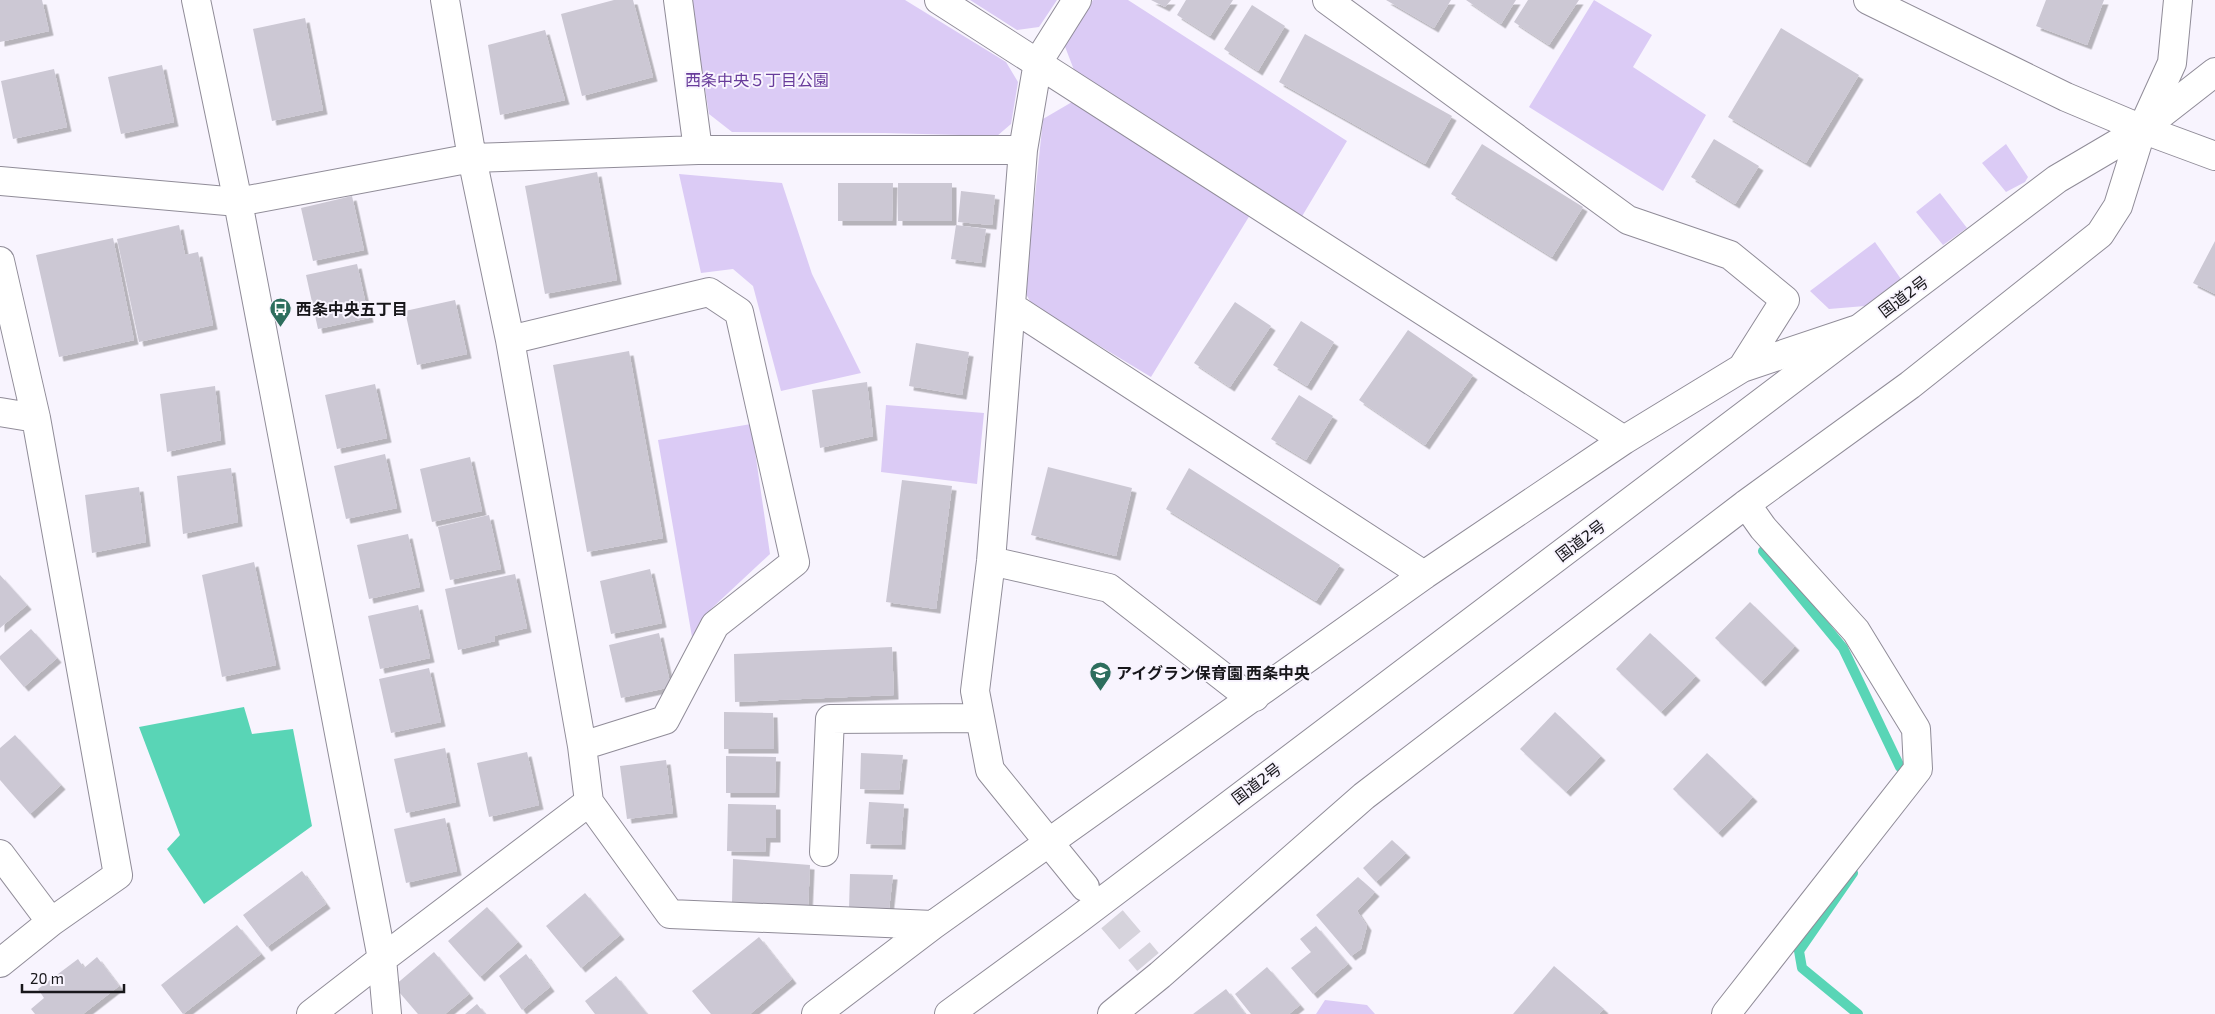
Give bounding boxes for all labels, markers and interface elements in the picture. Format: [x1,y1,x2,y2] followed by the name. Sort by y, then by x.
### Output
[685,70,829,89] park label: 西条中央５丁目公園
[1875,271,1931,321] street label: 国道2号
[268,296,292,327] bus stop icon: 西条中央五丁目
[296,299,408,318] place label: 西条中央五丁目
[1552,515,1608,565] street label: 国道2号
[1088,660,1112,691] school or university icon: アイグラン保育園 西条中央
[1116,663,1310,682] place label: アイグラン保育園 西条中央
[1228,758,1284,808] street label: 国道2号
[22,962,125,994] scale bar
[30,969,64,987] text: 20 m

